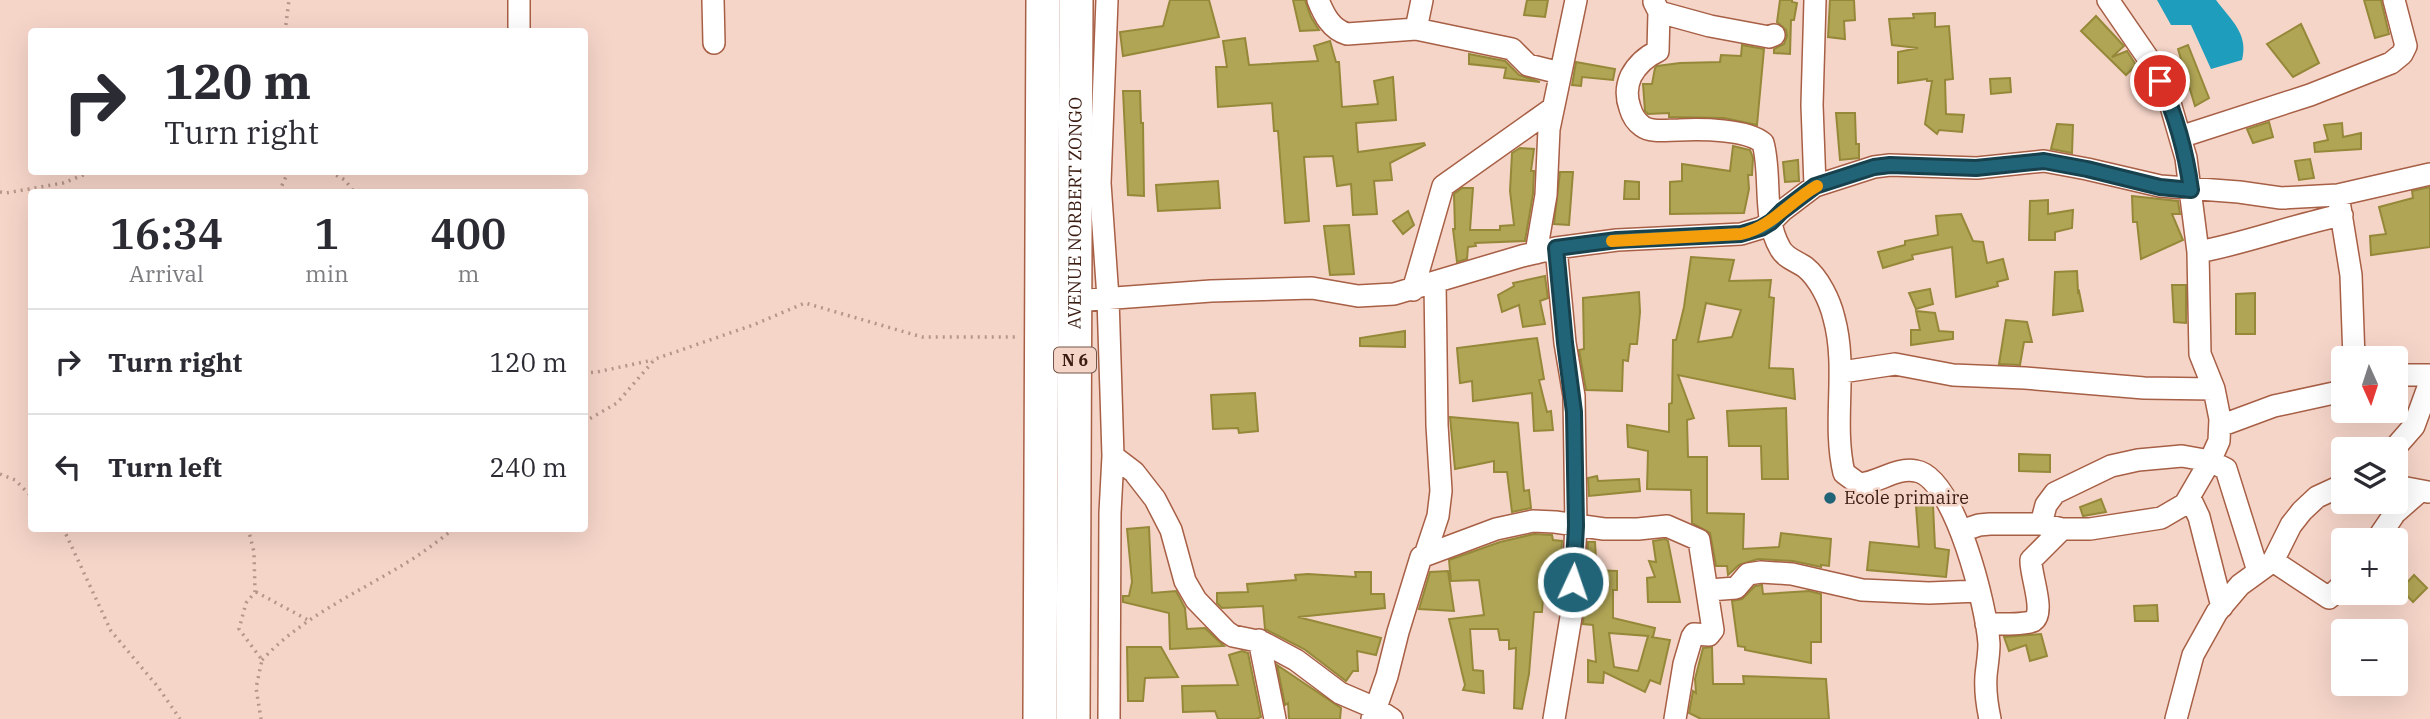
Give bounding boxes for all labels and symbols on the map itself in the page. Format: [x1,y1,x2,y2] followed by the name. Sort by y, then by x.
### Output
[2130,51,2190,111] pin
[1063,97,1087,329] street label: AVENUE NORBERT ZONGO
[2331,346,2408,424] north arrow
[1054,348,1096,372] road number: N 6
[1844,486,1969,509] place label: Ecole primaire
[1822,490,1838,506] marker: Ecole primaire
[1536,545,1610,619] position arrow

